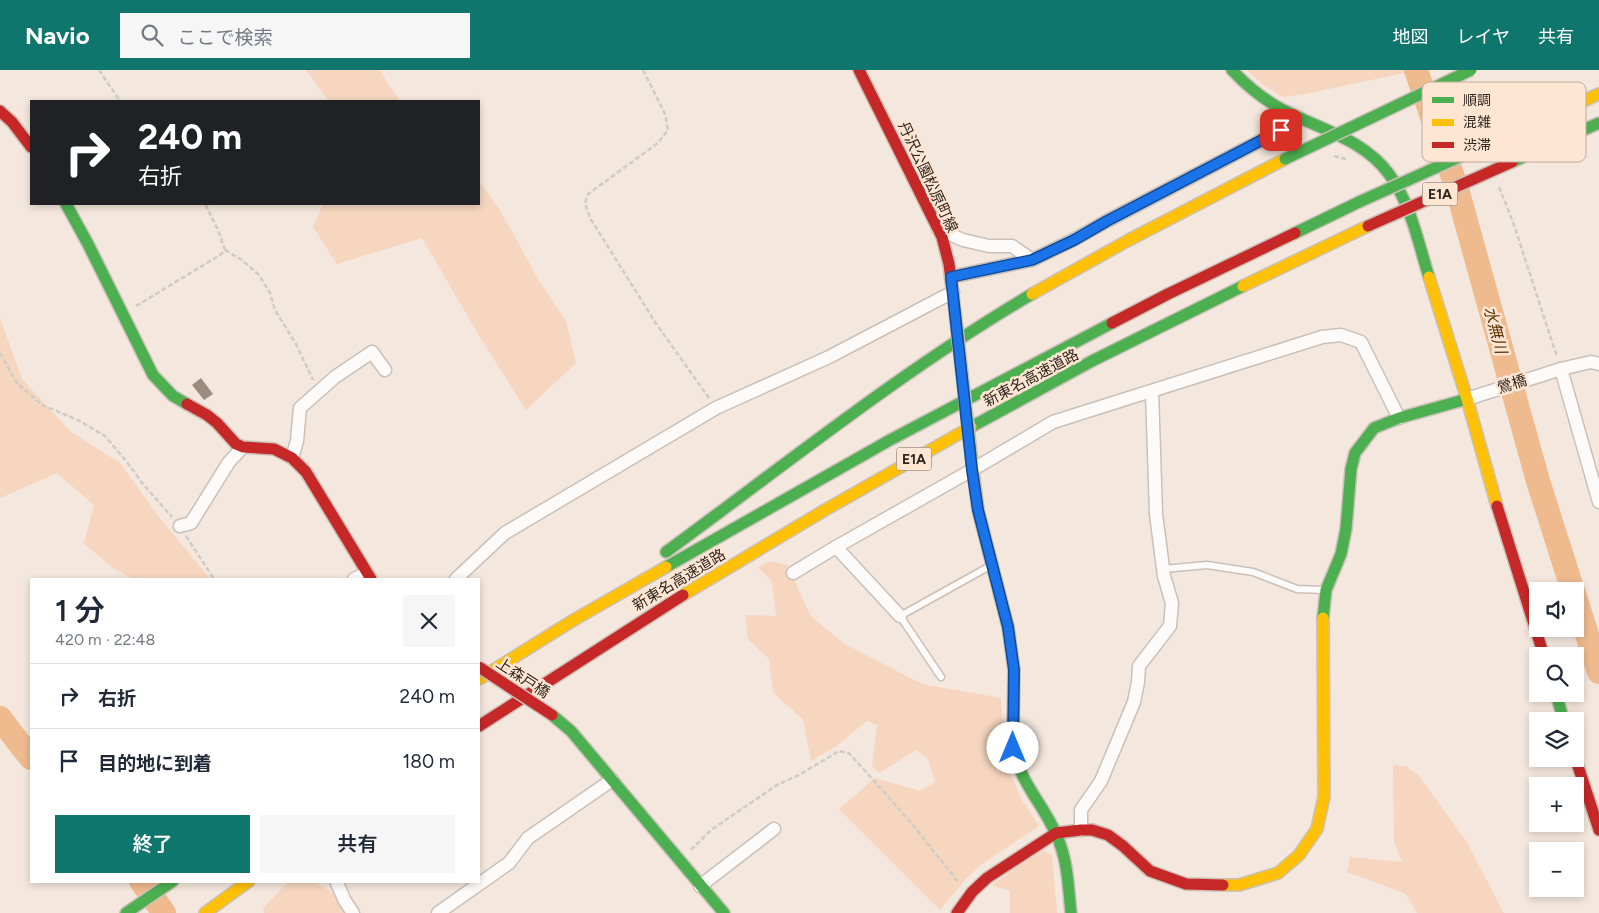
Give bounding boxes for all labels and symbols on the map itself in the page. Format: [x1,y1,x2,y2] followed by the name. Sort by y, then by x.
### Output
[1422,82,1586,162] legend
[1463,92,1491,109] text: 順調
[1260,109,1302,151] pin
[1463,114,1491,131] text: 混雑
[894,119,962,235] street label: 丹沢公園松原町線
[1463,137,1491,154] text: 渋滞
[1422,182,1458,206] road number: E1A
[1480,304,1511,358] water label: 水無川
[980,345,1082,411] street label: 新東名高速道路
[1495,371,1529,397] street label: 鶯橋
[896,448,932,470] road number: E1A
[629,545,729,615] street label: 新東名高速道路
[493,654,553,702] street label: 上森戸橋
[986,721,1038,773] position arrow

